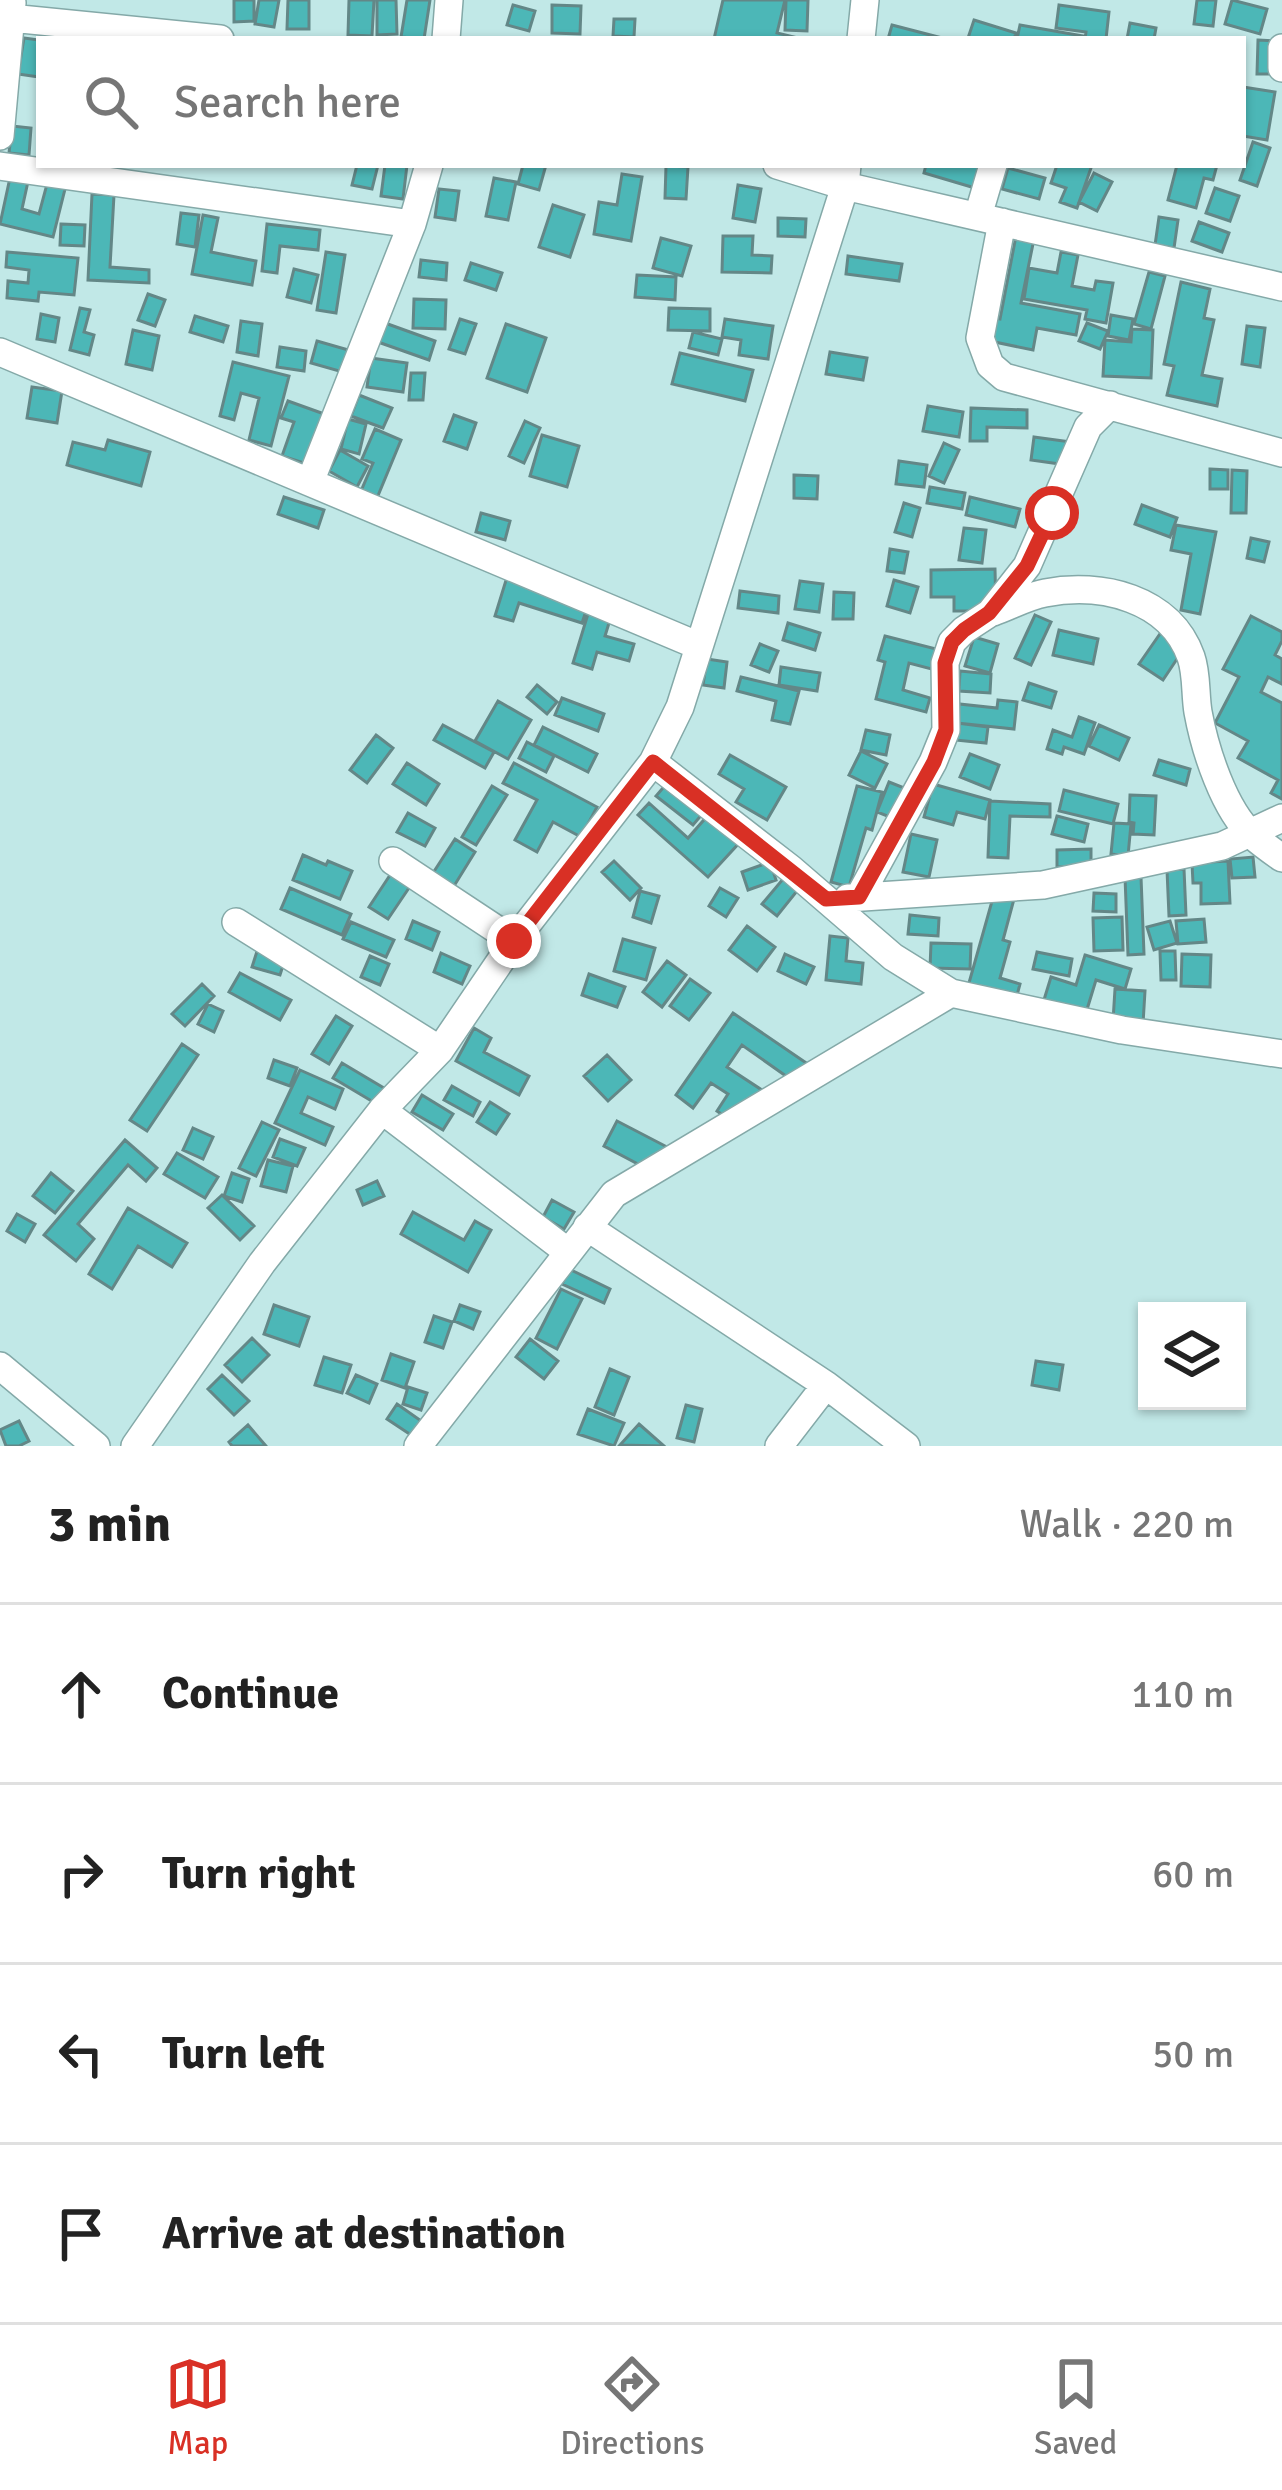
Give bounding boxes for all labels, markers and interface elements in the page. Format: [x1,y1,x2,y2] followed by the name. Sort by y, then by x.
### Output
[36,36,1246,168] search box
[78,69,144,135] icon: search
[174,75,401,130] text: Search here
[1025,486,1079,540] route start
[487,914,541,968] route end
[1138,1302,1246,1410] map controls
[1138,1302,1246,1410] button: layers
[48,1493,171,1556] text: 3 min
[1020,1500,1234,1548] text: Walk · 220 m
[48,1661,114,1727] icon: ahead
[162,1666,339,1721] text: Continue
[1131,1670,1234,1718] text: 110 m
[48,1841,114,1907] icon: right
[162,1846,356,1901] text: Turn right
[1152,1850,1234,1898] text: 60 m
[48,2021,114,2087] icon: left
[162,2026,325,2081] text: Turn left
[1152,2030,1234,2078] text: 50 m
[48,2201,114,2267] icon: arrive
[162,2206,566,2261] text: Arrive at destination
[165,2351,231,2464] tab: Map
[560,2351,705,2464] tab: Directions
[1034,2351,1117,2464] tab: Saved

